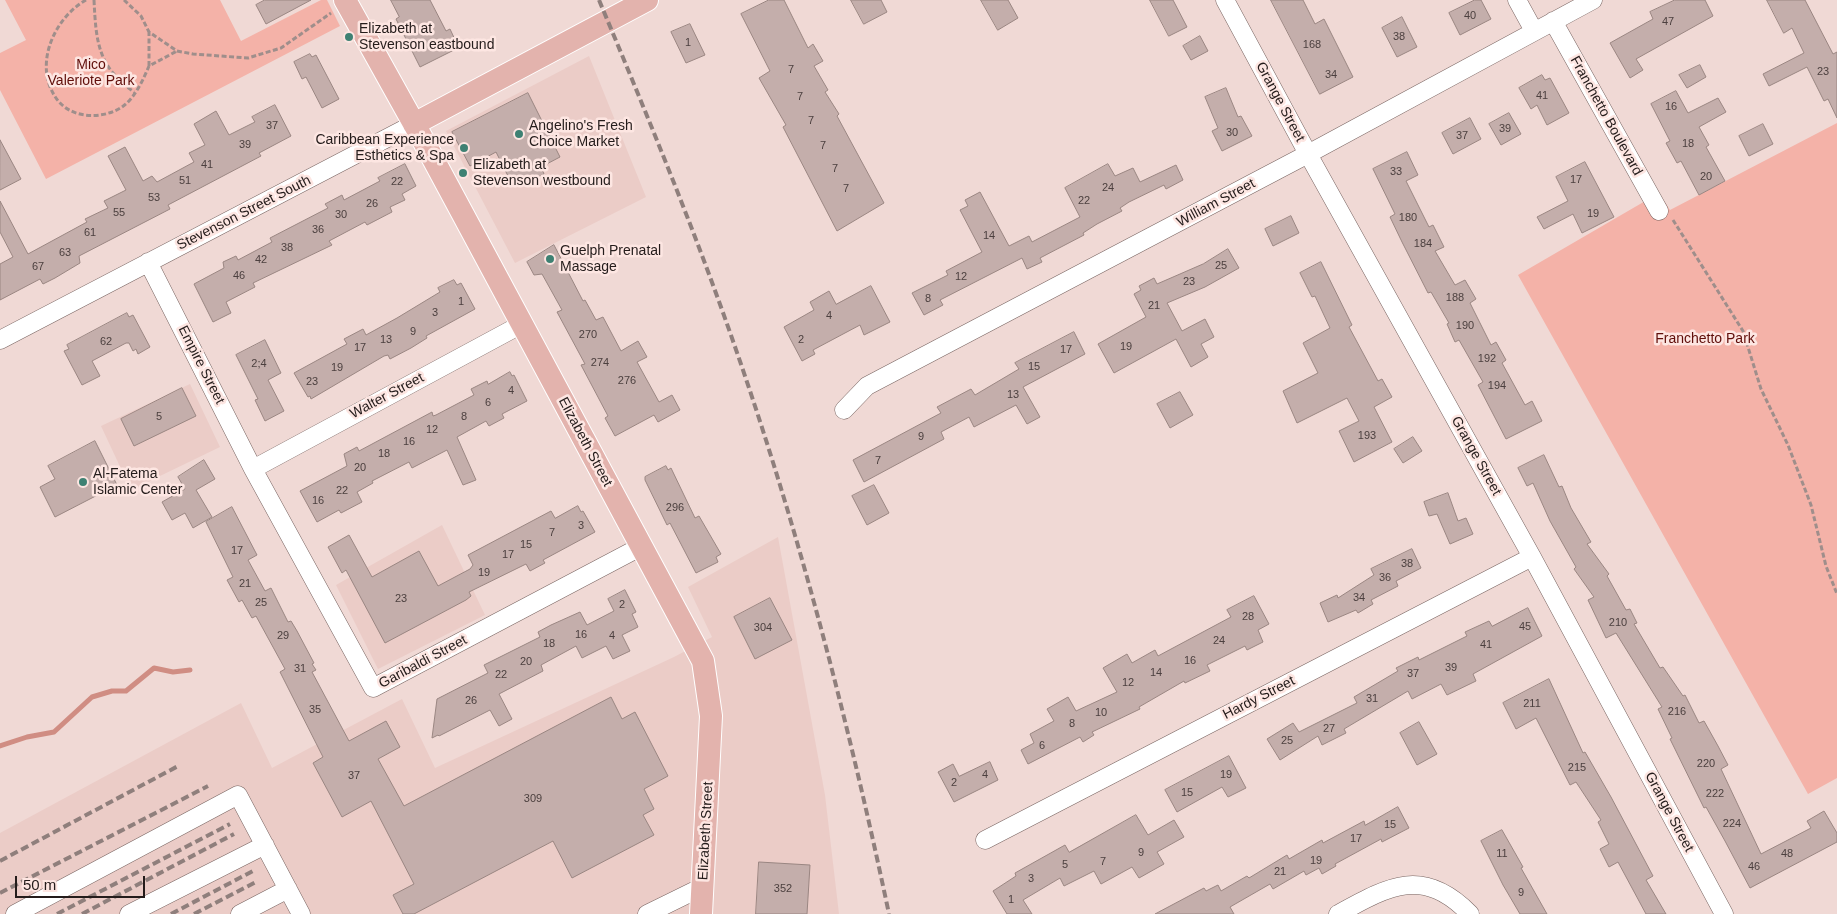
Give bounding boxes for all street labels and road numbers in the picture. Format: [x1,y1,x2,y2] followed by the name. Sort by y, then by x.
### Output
[1566,53,1646,179] street label: Franchetto Boulevard
[1252,59,1308,145] street label: Grange Street
[174,172,314,254] street label: Stevenson Street South
[1174,175,1258,231] street label: William Street
[174,323,228,407] street label: Empire Street
[347,370,427,422] street label: Walter Street
[554,394,616,490] street label: Elizabeth Street
[1447,413,1505,499] street label: Grange Street
[376,632,470,692] street label: Garibaldi Street
[1220,673,1298,723] street label: Hardy Street
[1641,769,1697,855] street label: Grange Street
[695,781,717,881] street label: Elizabeth Street

